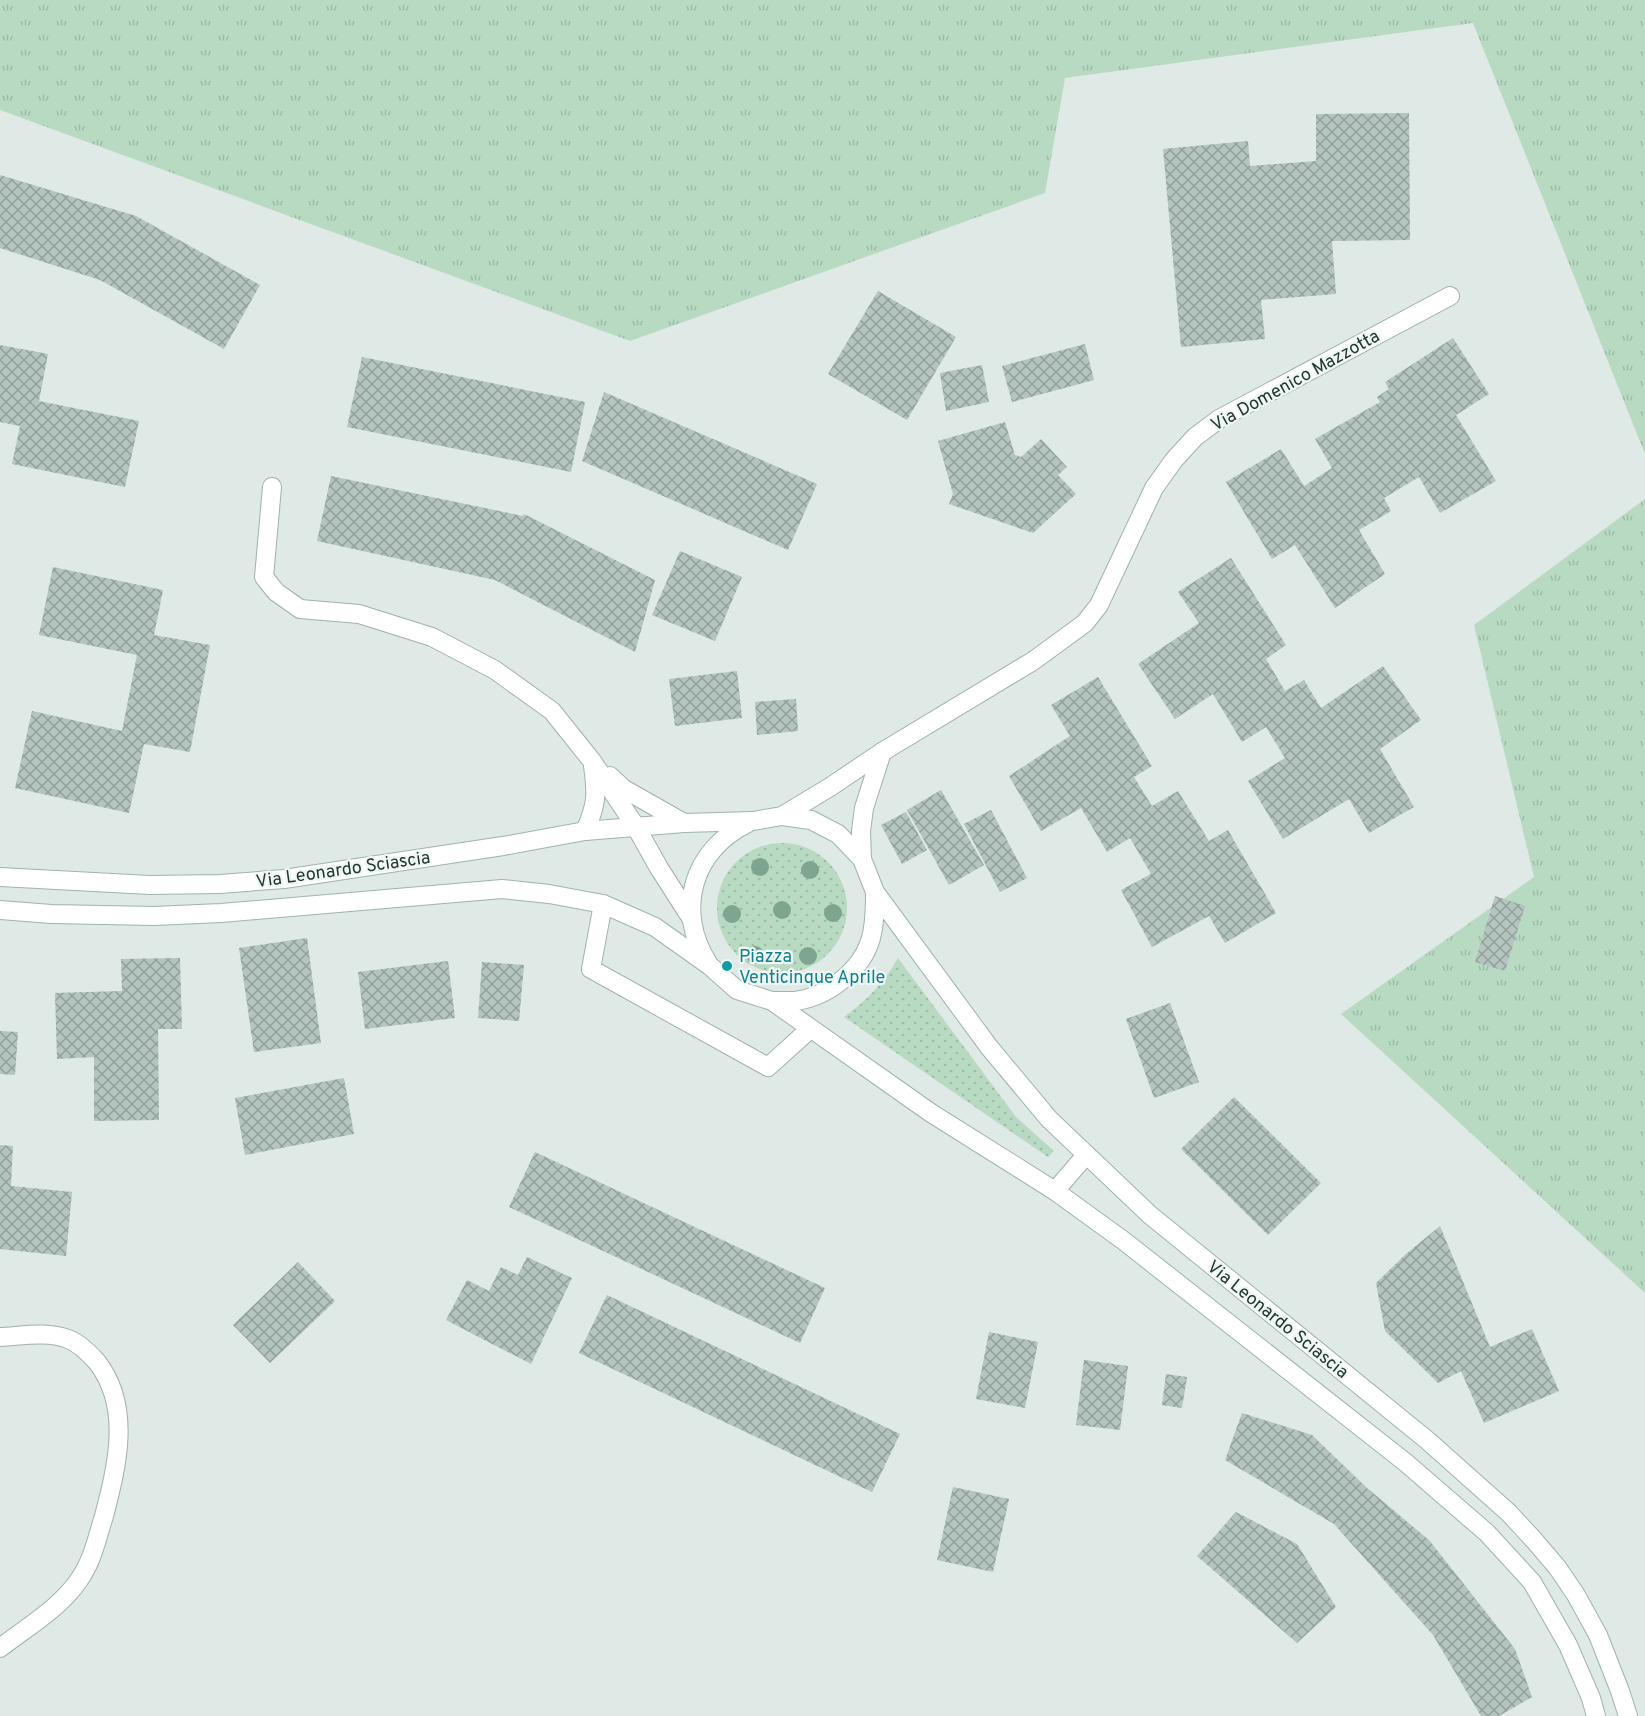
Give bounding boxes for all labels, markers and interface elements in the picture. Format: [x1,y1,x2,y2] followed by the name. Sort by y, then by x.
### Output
[1207,325,1384,437] street label: Via Domenico Mazzotta
[255,847,432,894] street label: Via Leonardo Sciascia
[739,946,885,990] place label: Piazza Venticinque Aprile
[720,959,734,973] marker: Piazza Venticinque Aprile
[1202,1256,1353,1384] street label: Via Leonardo Sciascia

